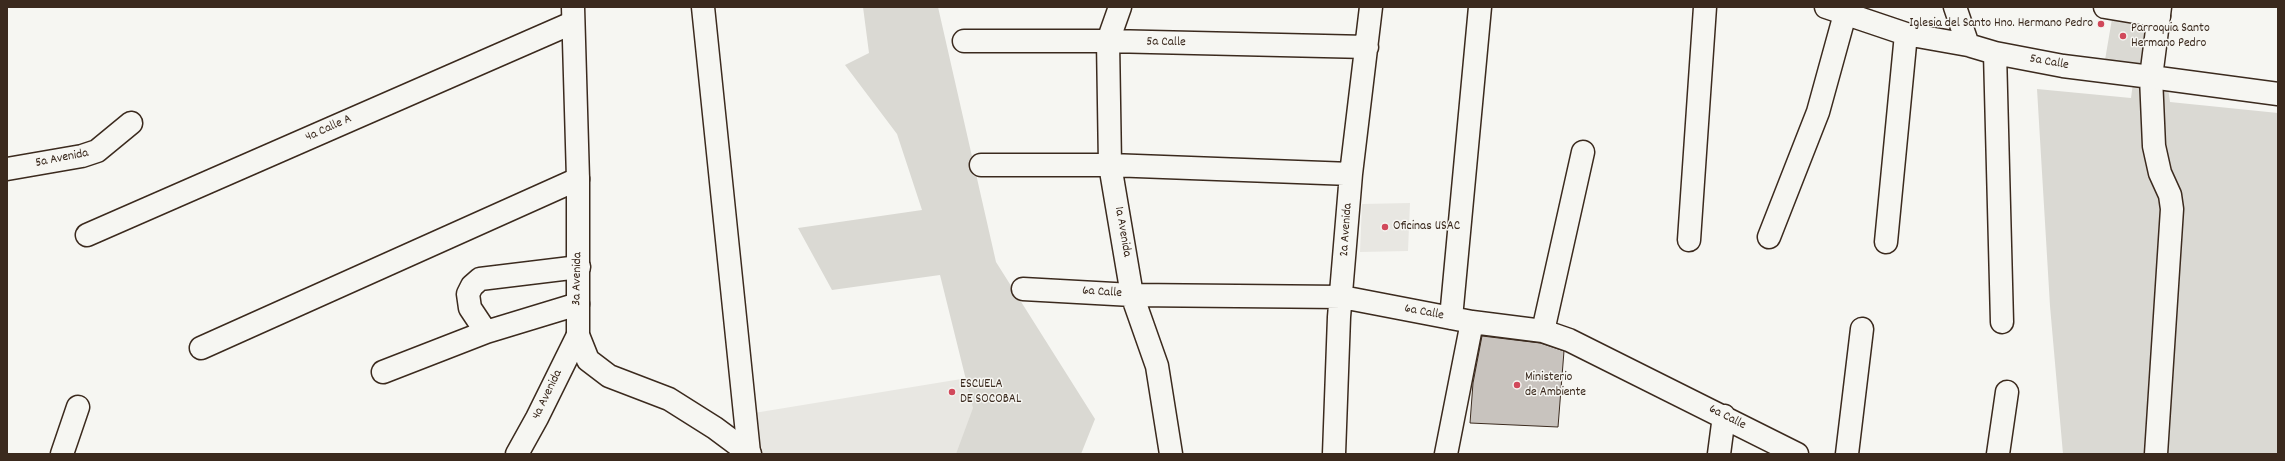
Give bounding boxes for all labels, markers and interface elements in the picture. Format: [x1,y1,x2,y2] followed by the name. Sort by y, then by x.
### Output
[1909,16,2093,32] place label: Iglesia del Santo Hno. Hermano Pedro
[2096,19,2106,29] marker: Iglesia del Santo Hno. Hermano Pedro
[2131,21,2210,52] place label: Parroquia Santo Hermano Pedro
[2118,31,2128,41] marker: Parroquia Santo Hermano Pedro
[1146,35,1186,51] street label: 5a Calle
[2028,52,2070,74] street label: 5a Calle
[303,112,355,146] street label: 4a Calle A
[34,146,90,172] street label: 5a Avenida
[1337,203,1357,257] street label: 2a Avenida
[1110,206,1134,258] street label: 1a Avenida
[1393,219,1460,235] place label: Oficinas USAC
[1380,222,1390,232] marker: Oficinas USAC
[570,252,586,306] street label: 3a Avenida
[1082,284,1122,302] street label: 6a Calle
[1403,302,1445,324] street label: 6a Calle
[529,368,567,422] street label: 4a Avenida
[1525,370,1586,401] place label: Ministerio de Ambiente
[960,377,1021,408] place label: ESCUELA DE SOCOBAL
[1512,380,1522,390] marker: Ministerio de Ambiente
[947,387,957,397] marker: ESCUELA DE SOCOBAL
[1706,402,1748,434] street label: 6a Calle

